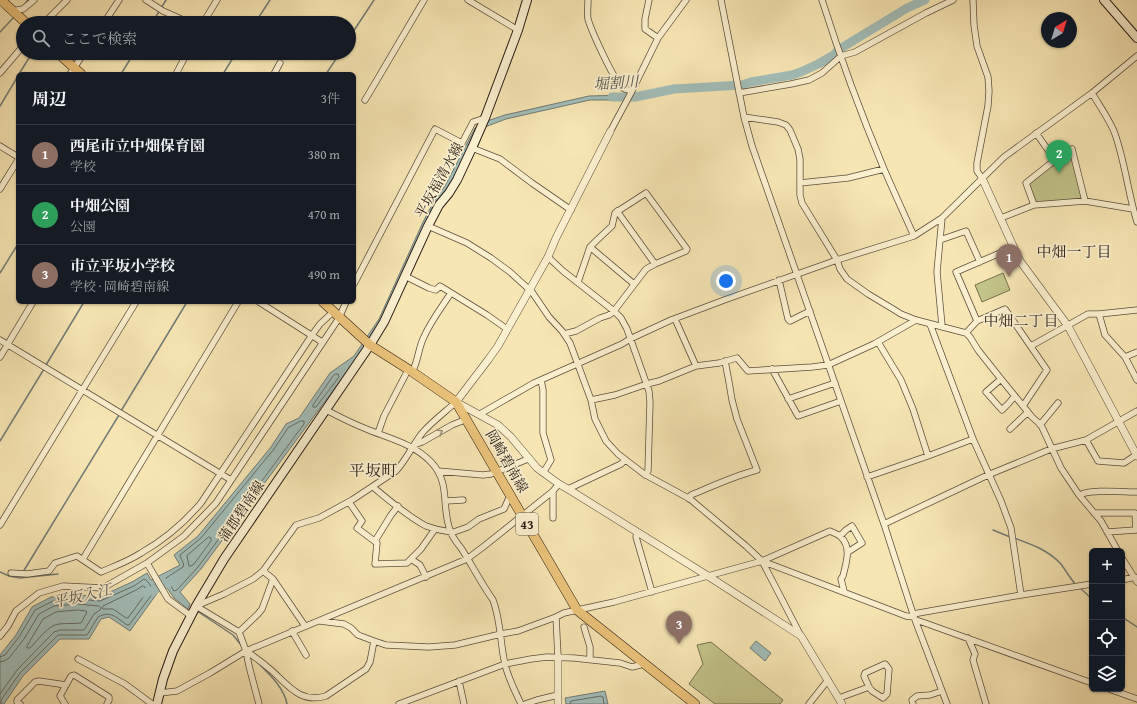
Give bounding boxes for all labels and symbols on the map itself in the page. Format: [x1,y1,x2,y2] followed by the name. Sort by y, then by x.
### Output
[1041,12,1077,48] north arrow
[593,70,641,95] water label: 堀割川
[410,138,468,222] street label: 平坂福清水線
[1046,140,1072,173] pin: 2
[1036,241,1112,262] district label: 中畑一丁目
[996,244,1022,277] pin: 1
[716,271,736,291] your location
[983,310,1059,331] district label: 中畑二丁目
[481,426,533,496] street label: 岡崎碧南線
[436,429,443,437] one-way arrow
[349,458,397,482] district label: 平坂町
[213,476,269,546] street label: 蒲郡碧南線
[516,513,538,535] road number: 43
[50,578,115,612] water label: 平坂入江
[666,611,692,644] pin: 3

